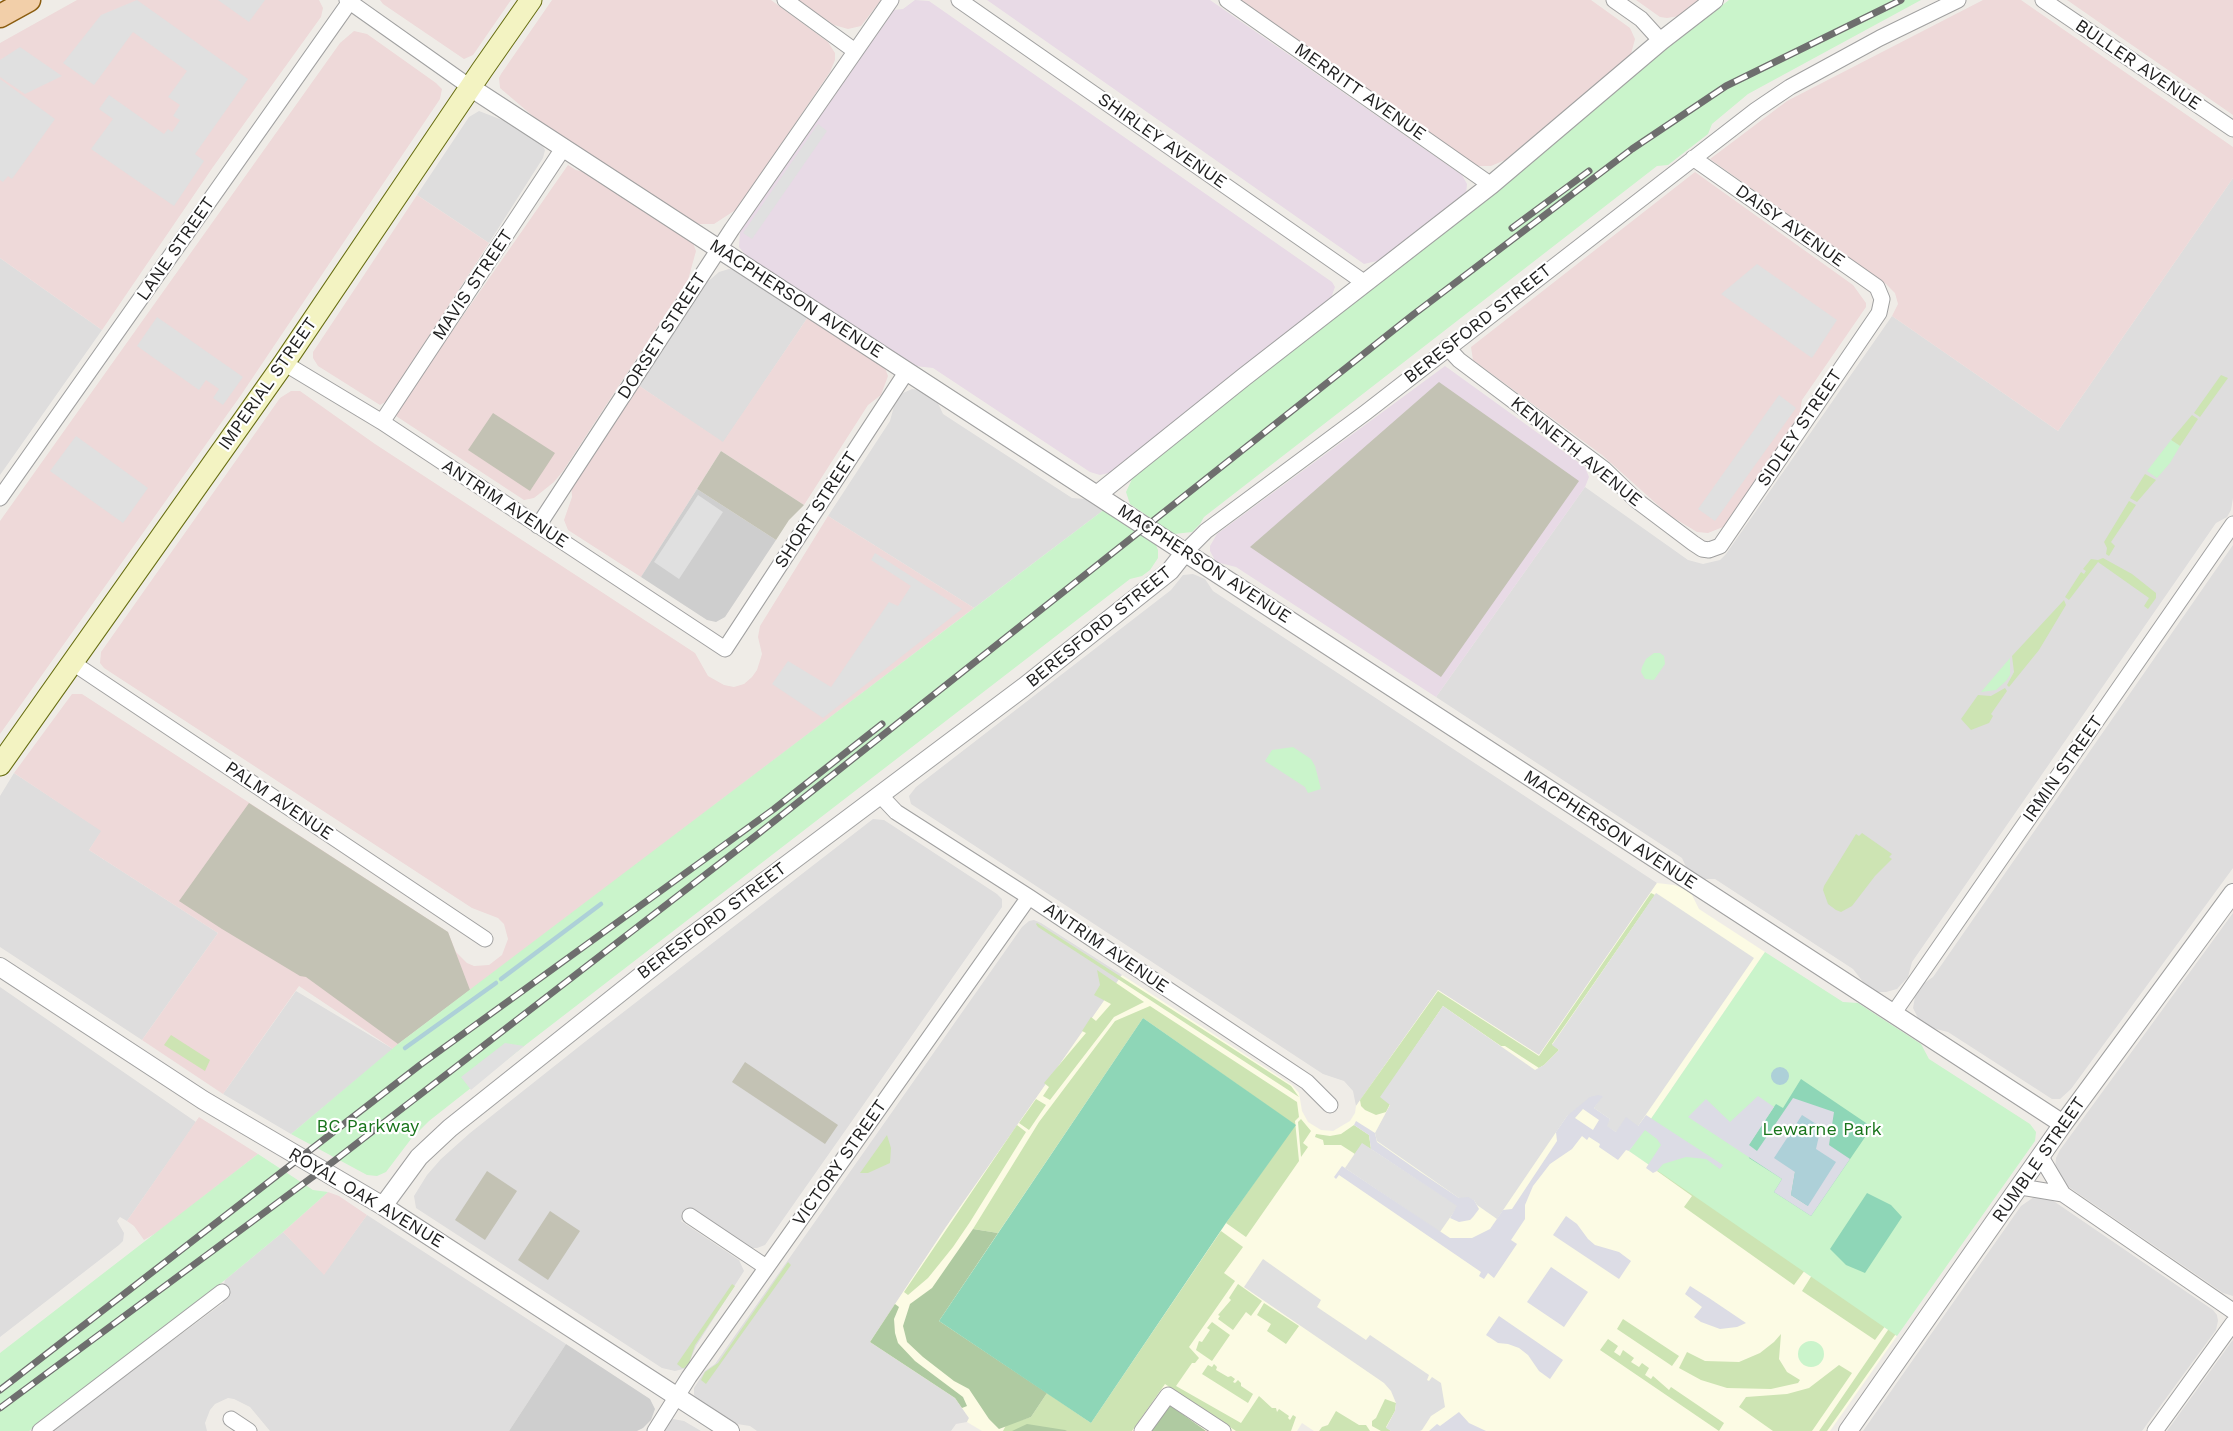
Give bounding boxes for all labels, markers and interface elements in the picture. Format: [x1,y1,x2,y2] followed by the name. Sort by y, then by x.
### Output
[2071,15,2205,115] street label: BULLER AVENUE
[1290,39,1430,145] street label: MERRITT AVENUE
[1094,89,1230,193] street label: SHIRLEY AVENUE
[1731,180,1849,272] street label: DAISY AVENUE
[132,193,220,305] street label: LANE STREET
[428,226,518,344] street label: MAVIS STREET
[705,235,887,363] street label: MACPHERSON AVENUE
[1400,260,1556,388] street label: BERESFORD STREET
[613,269,711,403] street label: DORSET STREET
[214,314,322,454] street label: IMPERIAL STREET
[1753,366,1847,490] street label: SIDLEY STREET
[1506,392,1646,512] street label: KENNETH AVENUE
[770,448,862,572] street label: SHORT STREET
[438,455,572,553] street label: ANTRIM AVENUE
[1113,500,1295,628] street label: MACPHERSON AVENUE
[1022,562,1176,692] street label: BERESFORD STREET
[2018,712,2108,826] street label: IRMIN STREET
[221,757,337,845] street label: PALM AVENUE
[1519,766,1701,894] street label: MACPHERSON AVENUE
[633,858,791,984] street label: BERESFORD STREET
[1039,898,1173,998] street label: ANTRIM AVENUE
[1988,1093,2090,1227] street label: RUMBLE STREET
[788,1096,892,1230] street label: VICTORY STREET
[317,1116,419,1138] park label: BC Parkway
[1762,1119,1882,1141] park label: Lewarne Park
[285,1143,447,1253] street label: ROYAL OAK AVENUE

